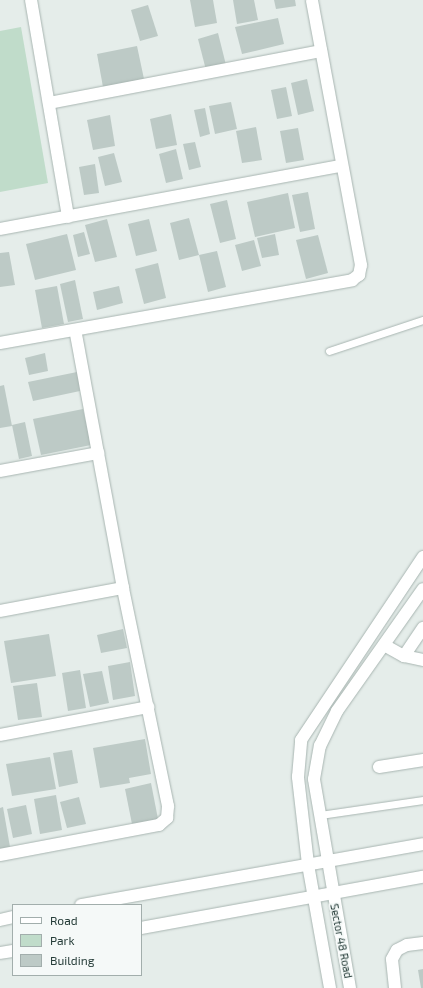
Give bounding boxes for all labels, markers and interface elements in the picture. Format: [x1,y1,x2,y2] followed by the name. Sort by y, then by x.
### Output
[327,902,355,980] street label: Sector 48 Road
[12,904,142,976] legend
[50,913,78,927] text: Road
[50,933,75,947] text: Park
[50,953,94,967] text: Building

